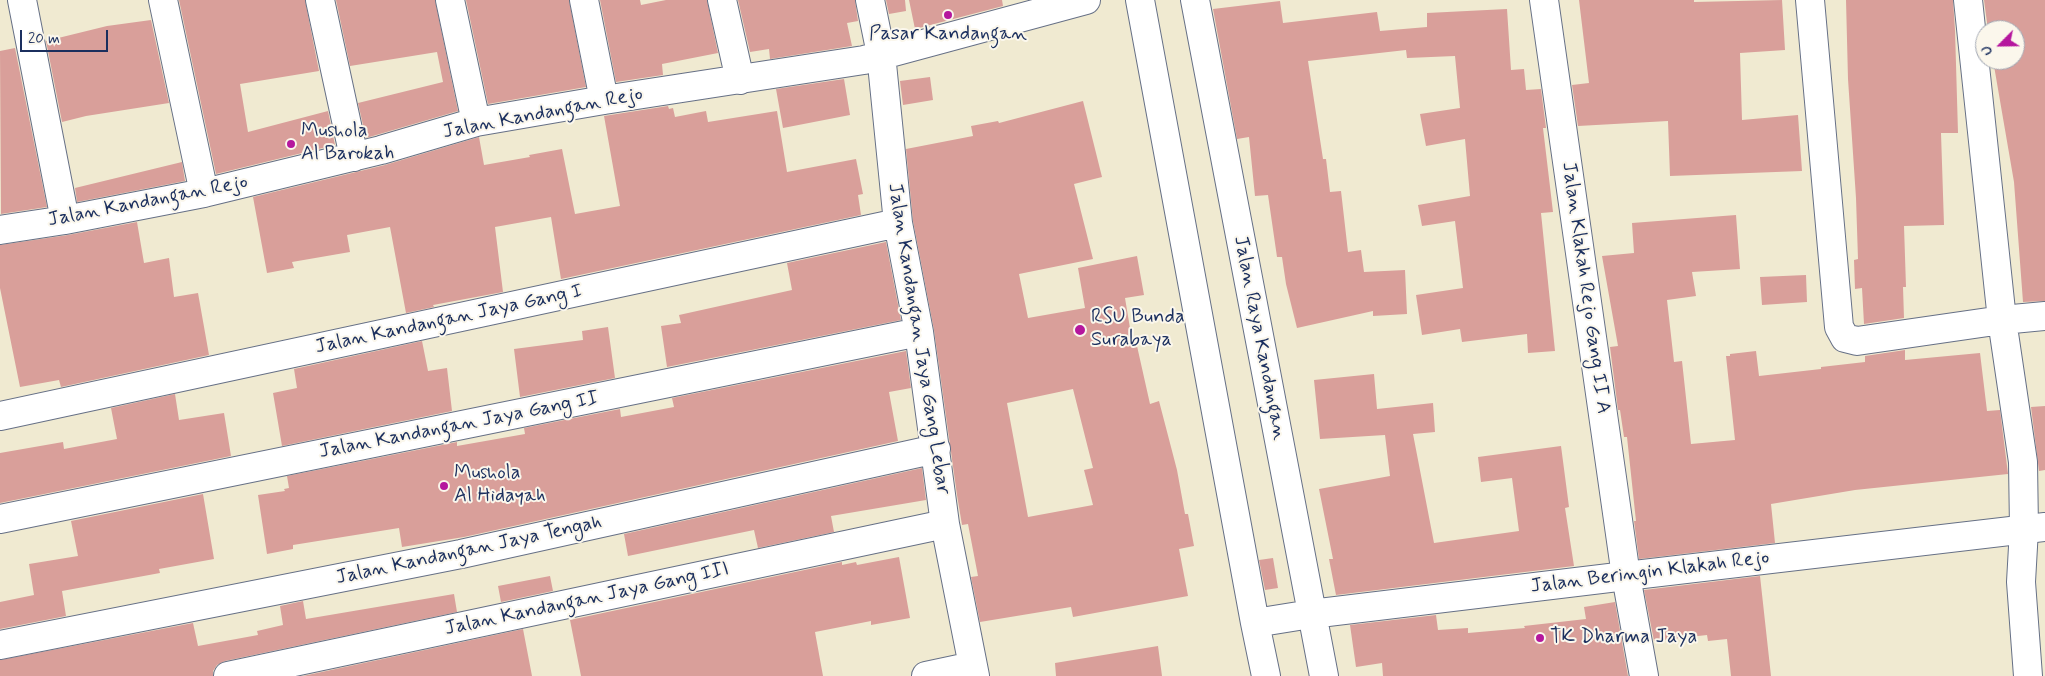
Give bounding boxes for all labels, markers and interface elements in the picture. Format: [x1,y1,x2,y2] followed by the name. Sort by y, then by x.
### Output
[942,9,954,21] marker: Pasar Kandangan
[22,20,110,52] scale bar
[1975,20,2025,70] north arrow
[869,23,1027,47] place label: Pasar Kandangan
[28,29,60,49] text: 20 m
[1977,43,1997,58] text: U
[441,83,645,145] street label: Jalan Kandangan Rejo
[301,120,394,167] place label: Mushola Al Barokah
[285,138,297,150] marker: Mushola Al Barokah
[1555,160,1615,416] street label: Jalan Klakah Rejo Gang II A
[46,171,250,233] street label: Jalan Kandangan Rejo
[882,182,954,496] street label: Jalan Kandangan Jaya Gang Lebar
[1227,234,1291,442] street label: Jalan Raya Kandangan
[313,280,585,360] street label: Jalan Kandangan Jaya Gang I
[1091,306,1185,353] place label: RSU Bunda Surabaya
[1073,323,1087,337] marker: RSU Bunda Surabaya
[317,387,601,465] street label: Jalan Kandangan Jaya Gang II
[454,462,546,509] place label: Mushola Al Hidayah
[438,480,450,492] marker: Mushola Al Hidayah
[334,511,604,591] street label: Jalan Kandangan Jaya Tengah
[1529,546,1771,600] street label: Jalan Beringin Klakah Rejo
[443,558,731,642] street label: Jalan Kandangan Jaya Gang III
[1550,626,1697,650] place label: TK Dharma Jaya
[1534,632,1546,644] marker: TK Dharma Jaya

